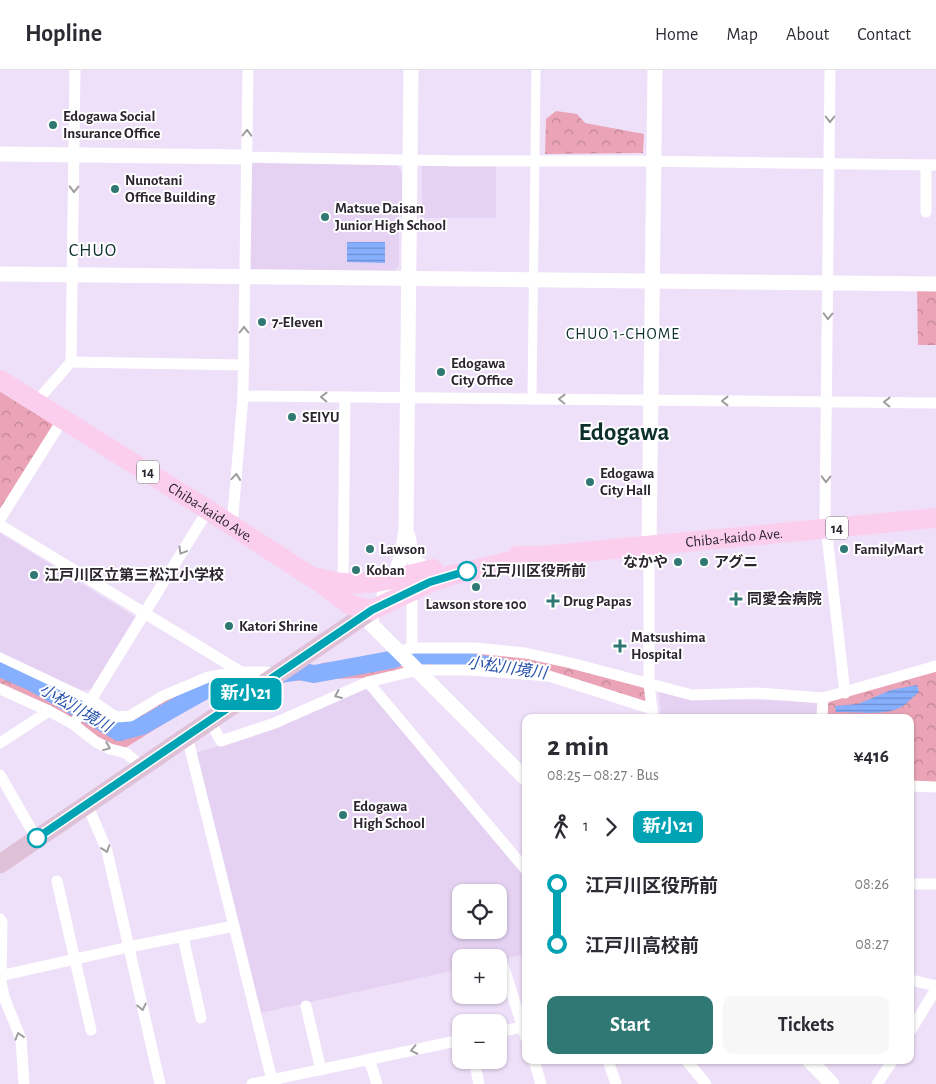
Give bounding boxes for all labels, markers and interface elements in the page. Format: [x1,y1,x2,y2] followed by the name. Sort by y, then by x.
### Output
[25,22,102,46] text: Hopline
[655,26,698,44] text: Home
[726,26,758,44] text: Map
[786,26,829,44] text: About
[857,26,911,44] text: Contact
[63,109,160,141] place label: Edogawa Social Insurance Office
[825,115,835,123] one-way arrow
[47,119,59,131] marker: Edogawa Social Insurance Office
[242,128,252,136] one-way arrow
[125,173,216,205] place label: Nunotani Office Building
[109,183,121,195] marker: Nunotani Office Building
[69,185,79,193] one-way arrow
[335,201,446,233] place label: Matsue Daisan Junior High School
[319,211,331,223] marker: Matsue Daisan Junior High School
[69,242,117,260] district label: CHUO
[823,312,834,320] one-way arrow
[272,315,323,330] place label: 7-Eleven
[256,316,268,328] marker: 7-Eleven
[239,326,249,334] one-way arrow
[566,326,680,342] district label: CHUO 1-CHOME
[451,356,513,388] place label: Edogawa City Office
[435,366,447,378] marker: Edogawa City Office
[320,392,328,402] one-way arrow
[558,394,566,404] one-way arrow
[721,396,728,406] one-way arrow
[883,397,891,408] one-way arrow
[302,410,339,425] place label: SEIYU
[286,411,298,423] marker: SEIYU
[579,420,669,445] district label: Edogawa
[137,461,159,484] road number: 14
[600,466,655,498] place label: Edogawa City Hall
[231,473,242,481] one-way arrow
[820,475,831,483] one-way arrow
[584,476,596,488] marker: Edogawa City Hall
[165,480,256,545] street label: Chiba-kaido Ave.
[826,516,848,539] road number: 14
[685,526,784,550] street label: Chiba-kaido Ave.
[380,542,425,557] place label: Lawson
[854,542,923,557] place label: FamilyMart
[364,543,376,555] marker: Lawson
[838,543,850,555] marker: FamilyMart
[179,546,189,555] one-way arrow
[623,554,668,570] place label: なかや
[714,554,758,570] place label: アグニ
[672,556,684,568] marker: なかや
[698,556,710,568] marker: アグニ
[457,561,477,581] marker: 江戸川区役所前
[481,562,586,579] place label: 江戸川区役所前
[366,563,405,578] place label: Koban
[350,564,362,576] marker: Koban
[44,567,224,583] place label: 江戸川区立第三松江小学校
[28,569,40,581] marker: 江戸川区立第三松江小学校
[470,581,482,593] marker: Lawson store 100
[747,591,822,607] place label: 同愛会病院
[729,592,743,606] marker: 同愛会病院
[563,594,632,609] place label: Drug Papas
[547,595,559,607] marker: Drug Papas
[426,597,527,612] place label: Lawson store 100
[239,619,318,634] place label: Katori Shrine
[223,620,235,632] marker: Katori Shrine
[631,630,706,662] place label: Matsushima Hospital
[613,639,627,653] marker: Matsushima Hospital
[466,654,550,682] water label: 小松川境川
[211,678,281,710] line badge: 新小21
[37,680,116,736] water label: 小松川境川
[221,685,271,703] text: 新小21
[334,689,343,699] one-way arrow
[547,733,609,761] text: 2 min
[102,740,111,751] one-way arrow
[853,747,889,766] text: ¥416
[547,767,659,783] text: 08:25 – 08:27 · Bus
[353,799,425,831] place label: Edogawa High School
[337,809,349,821] marker: Edogawa High School
[547,813,575,841] icon: walk
[597,813,625,841] icon: forward
[583,818,589,834] text: 1
[643,818,693,836] text: 新小21
[27,828,47,848] unlabelled marker
[100,844,110,853] one-way arrow
[855,876,889,892] text: 08:26
[585,877,718,896] text: 江戸川区役所前
[452,884,507,1069] map controls
[452,884,507,939] button: locate
[855,936,889,952] text: 08:27
[585,937,699,956] text: 江戸川高校前
[452,949,507,1004] button: +
[547,996,713,1054] button: Start
[723,996,889,1054] button: Tickets
[137,1003,147,1011] one-way arrow
[452,1014,507,1069] button: −
[15,1032,25,1041] one-way arrow
[409,1044,418,1055] one-way arrow

